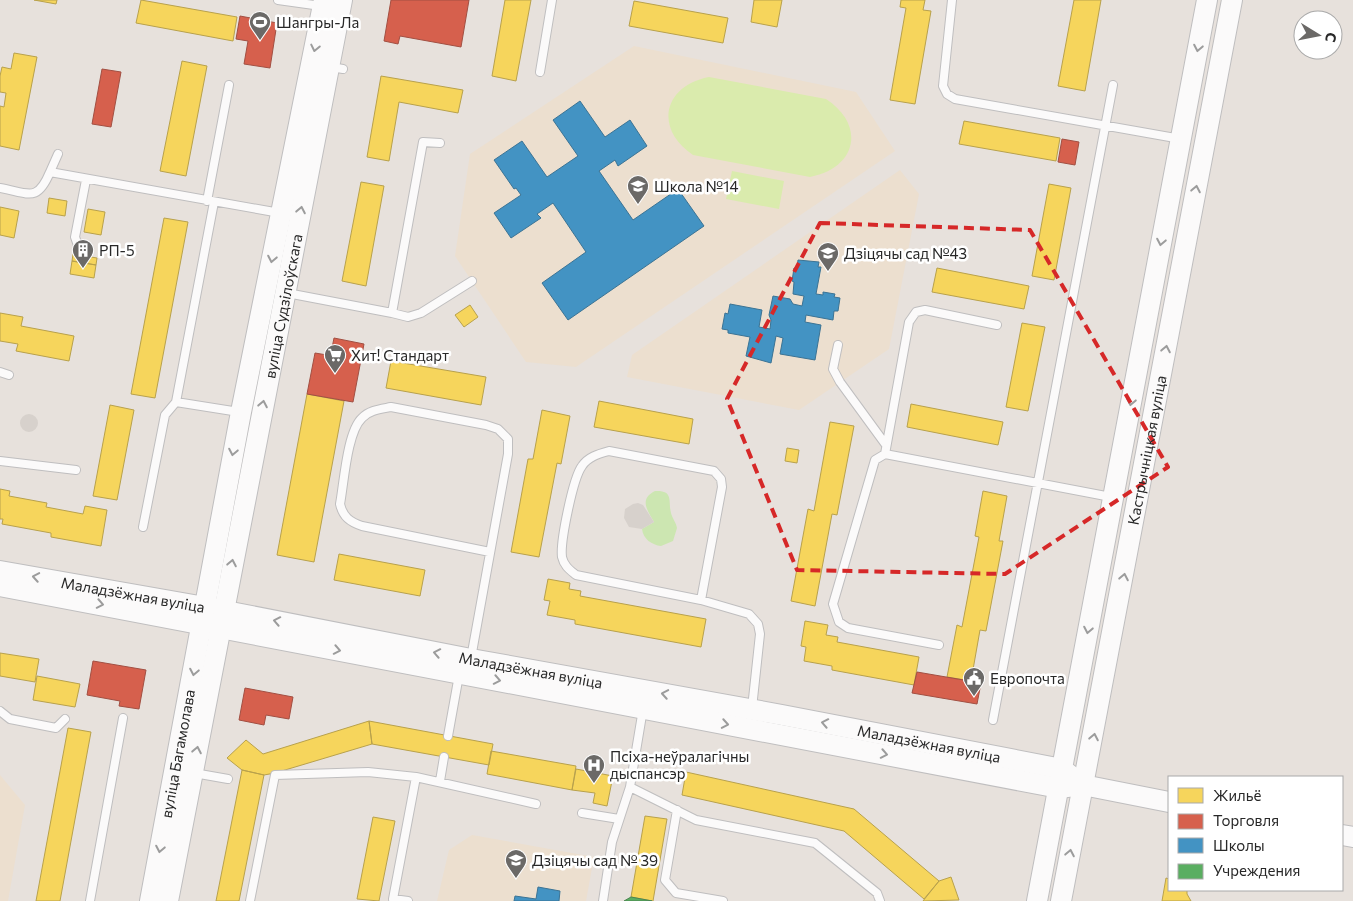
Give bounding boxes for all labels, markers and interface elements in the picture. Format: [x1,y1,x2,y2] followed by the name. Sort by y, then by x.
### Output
[248,10,272,41] sports icon: Шангры-Ла
[1293,10,1343,60] north arrow
[276,13,359,31] place label: Шангры-Ла
[1322,31,1340,44] text: С
[310,43,320,52] one-way arrow
[1193,43,1204,52] one-way arrow
[626,174,650,205] school or university icon: Школа №14
[654,177,739,195] place label: Школа №14
[1191,185,1201,193] one-way arrow
[295,205,305,214] one-way arrow
[260,232,306,380] street label: вуліца Судзілоўскага
[71,238,95,269] building icon: РП-5
[1157,238,1167,246] one-way arrow
[99,241,135,259] place label: РП-5
[816,241,840,272] school or university icon: Дзіцячы сад №43
[844,244,967,262] place label: Дзіцячы сад №43
[268,254,278,263] one-way arrow
[323,343,347,374] supermarket icon: Хит! Стандарт
[1161,344,1171,353] one-way arrow
[351,346,449,364] place label: Хит! Стандарт
[1124,374,1170,526] street label: Кастрычніцкая вуліца
[1127,397,1137,406] one-way arrow
[257,399,268,408] one-way arrow
[229,448,239,457] one-way arrow
[226,559,237,568] one-way arrow
[32,573,40,583] one-way arrow
[60,573,206,616] street label: Маладзёжная вуліца
[1118,573,1128,582] one-way arrow
[95,599,104,609] one-way arrow
[273,616,282,627] one-way arrow
[1084,626,1094,635] one-way arrow
[332,644,341,654] one-way arrow
[432,648,441,658] one-way arrow
[457,648,604,692] street label: Маладзёжная вуліца
[962,666,986,697] public building icon: Европочта
[189,668,200,677] one-way arrow
[990,669,1065,687] place label: Европочта
[492,674,501,685] one-way arrow
[157,688,198,819] street label: вуліца Багамолава
[661,690,670,700] one-way arrow
[720,718,729,729] one-way arrow
[821,719,830,729] one-way arrow
[856,721,1002,766] street label: Маладзёжная вуліца
[1088,733,1098,741] one-way arrow
[191,746,201,754] one-way arrow
[610,747,749,782] place label: Псіха-неўралагічны дыспансэр
[880,749,889,759] one-way arrow
[582,753,606,784] hospital icon: Псіха-неўралагічны дыспансэр
[1168,776,1343,891] legend
[1213,786,1261,804] text: Жильё
[1213,811,1279,829] text: Торговля
[1213,836,1265,854] text: Школы
[155,845,166,854] one-way arrow
[504,848,528,879] school or university icon: Дзіцячы сад № 39
[1065,849,1075,858] one-way arrow
[532,851,658,869] place label: Дзіцячы сад № 39
[1213,861,1300,879] text: Учреждения

